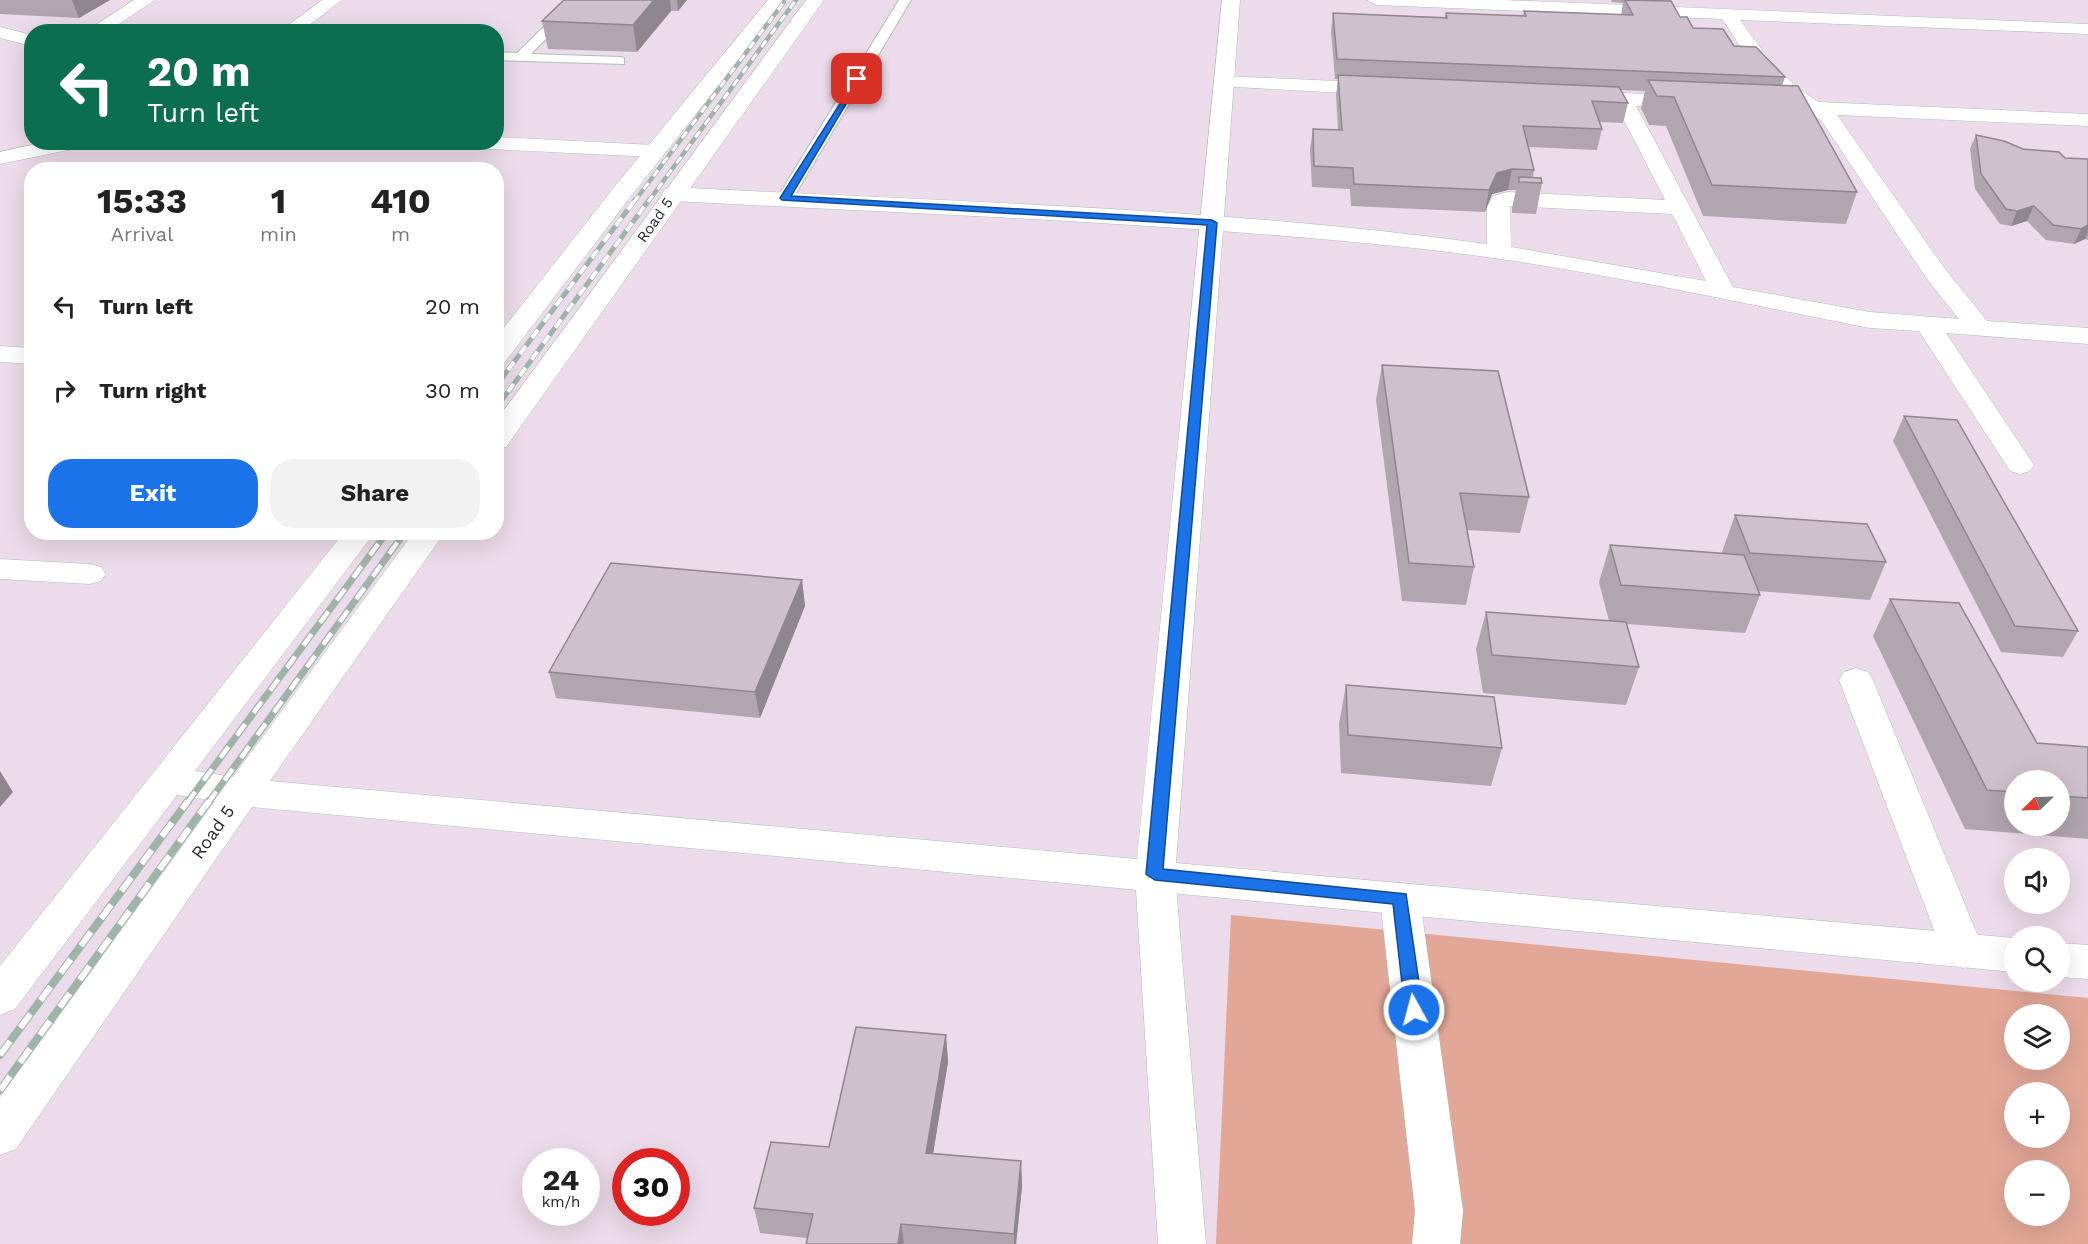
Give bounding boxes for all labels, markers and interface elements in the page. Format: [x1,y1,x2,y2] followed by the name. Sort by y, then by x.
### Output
[147,47,251,96] text: 20 m
[48,48,126,126] icon: left
[831,53,882,104] pin
[840,62,873,95] icon: arrive
[147,97,259,129] text: Turn left
[97,180,187,222] text: 15:33
[271,180,286,222] text: 1
[370,180,431,222] text: 410
[633,194,677,246] street label: Road 5
[111,222,173,246] text: Arrival
[260,222,297,246] text: min
[391,222,410,246] text: m
[48,290,81,323] icon: left
[99,294,193,319] text: Turn left
[425,294,480,319] text: 20 m
[48,374,81,407] icon: right
[99,378,206,403] text: Turn right
[425,378,480,403] text: 30 m
[48,459,258,528] button: Exit
[270,459,480,528] button: Share
[2004,770,2070,836] north arrow
[2004,770,2070,1226] map controls
[187,801,239,863] street label: Road 5
[2004,848,2070,914] button: sound
[2004,926,2070,992] button: search
[1382,978,1446,1042] position arrow
[2004,1004,2070,1070] button: layers
[2004,1082,2070,1148] button: +
[612,1148,690,1226] speed limit sign: 30
[2004,1160,2070,1226] button: −
[543,1162,579,1197] text: 24
[542,1193,580,1211] text: km/h

